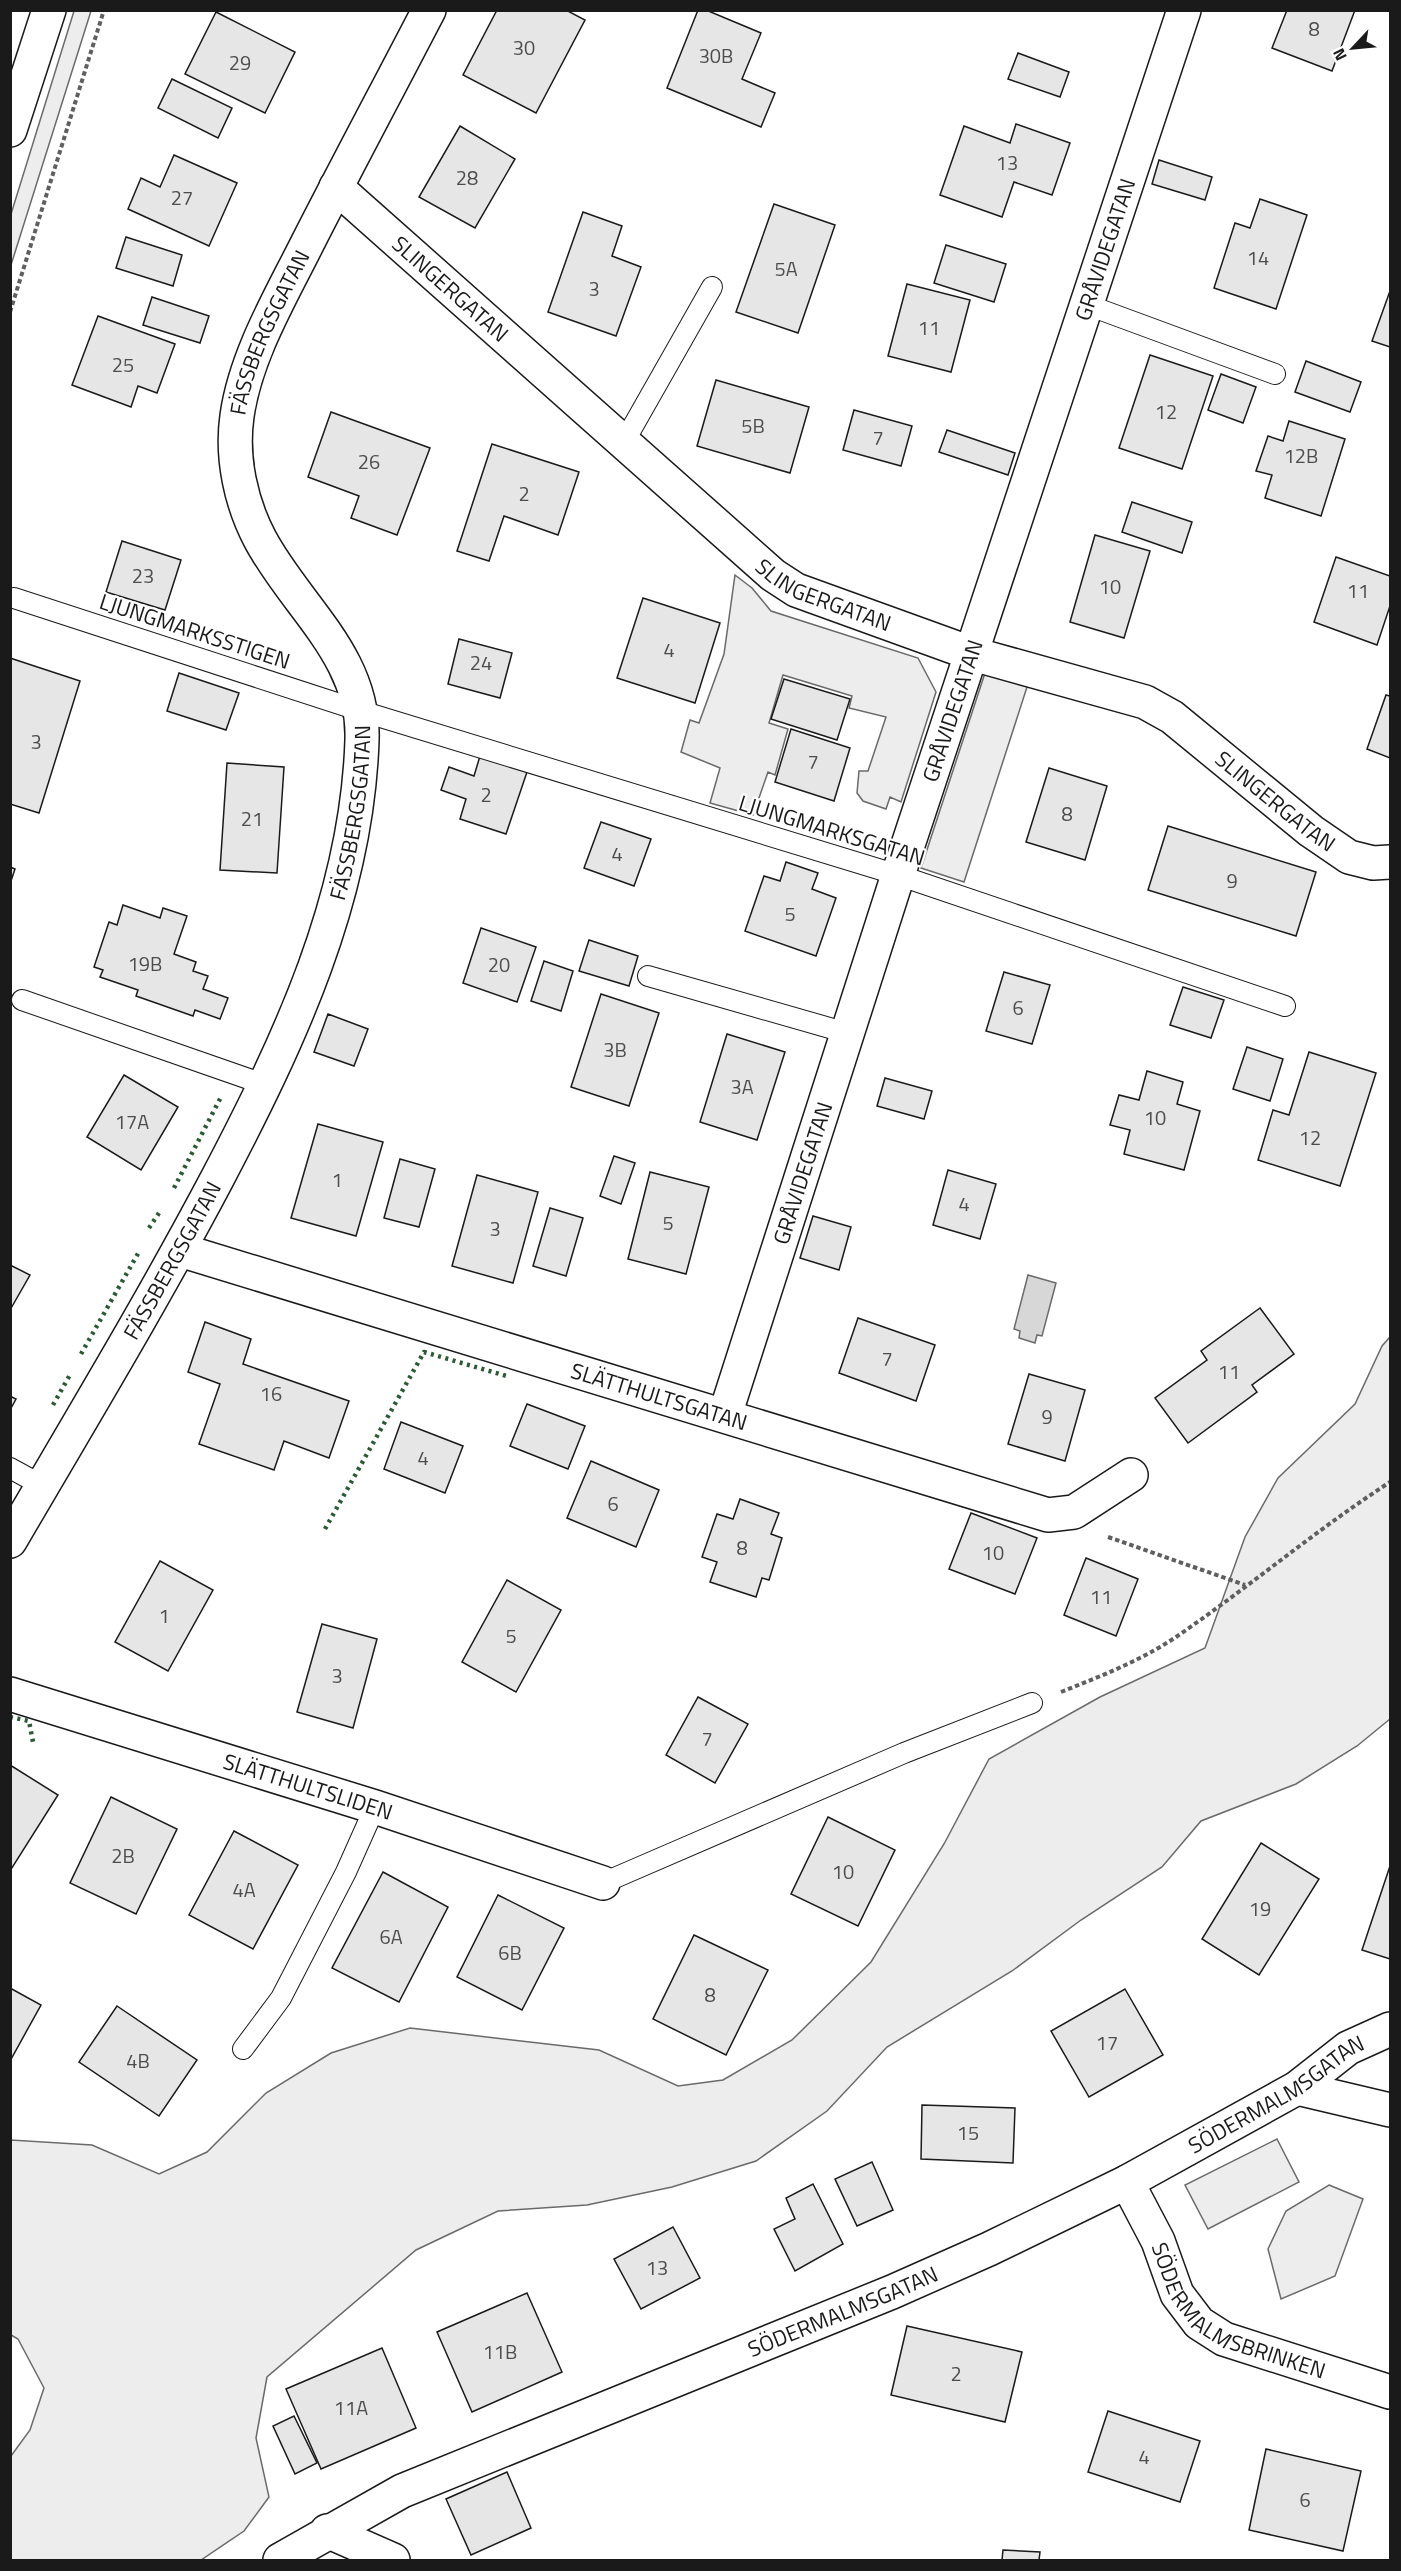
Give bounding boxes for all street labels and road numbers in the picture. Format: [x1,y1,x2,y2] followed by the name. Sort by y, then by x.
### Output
[1065,174,1144,325] street label: GRÅVIDEGATAN
[384,227,516,350] street label: SLINGERGATAN
[220,244,318,418] street label: FÄSSBERGSGATAN
[748,550,896,640] street label: SLINGERGATAN
[95,584,295,678] street label: LJUNGMARKSSTIGEN
[913,635,992,786] street label: GRÅVIDEGATAN
[320,725,379,904] street label: FÄSSBERGSGATAN
[1208,742,1343,860] street label: SLINGERGATAN
[735,785,929,875] street label: LJUNGMARKSGATAN
[764,1097,841,1249] street label: GRÅVIDEGATAN
[114,1175,230,1346] street label: FÄSSBERGSGATAN
[567,1353,752,1439] street label: SLÄTTHULTSGATAN
[219,1744,397,1829] street label: SLÄTTHULTSLIDEN
[1182,2026,1370,2162] street label: SÖDERMALMSGATAN
[1143,2237,1330,2387] street label: SÖDERMALMSBRINKEN
[742,2257,943,2366] street label: SÖDERMALMSGATAN

